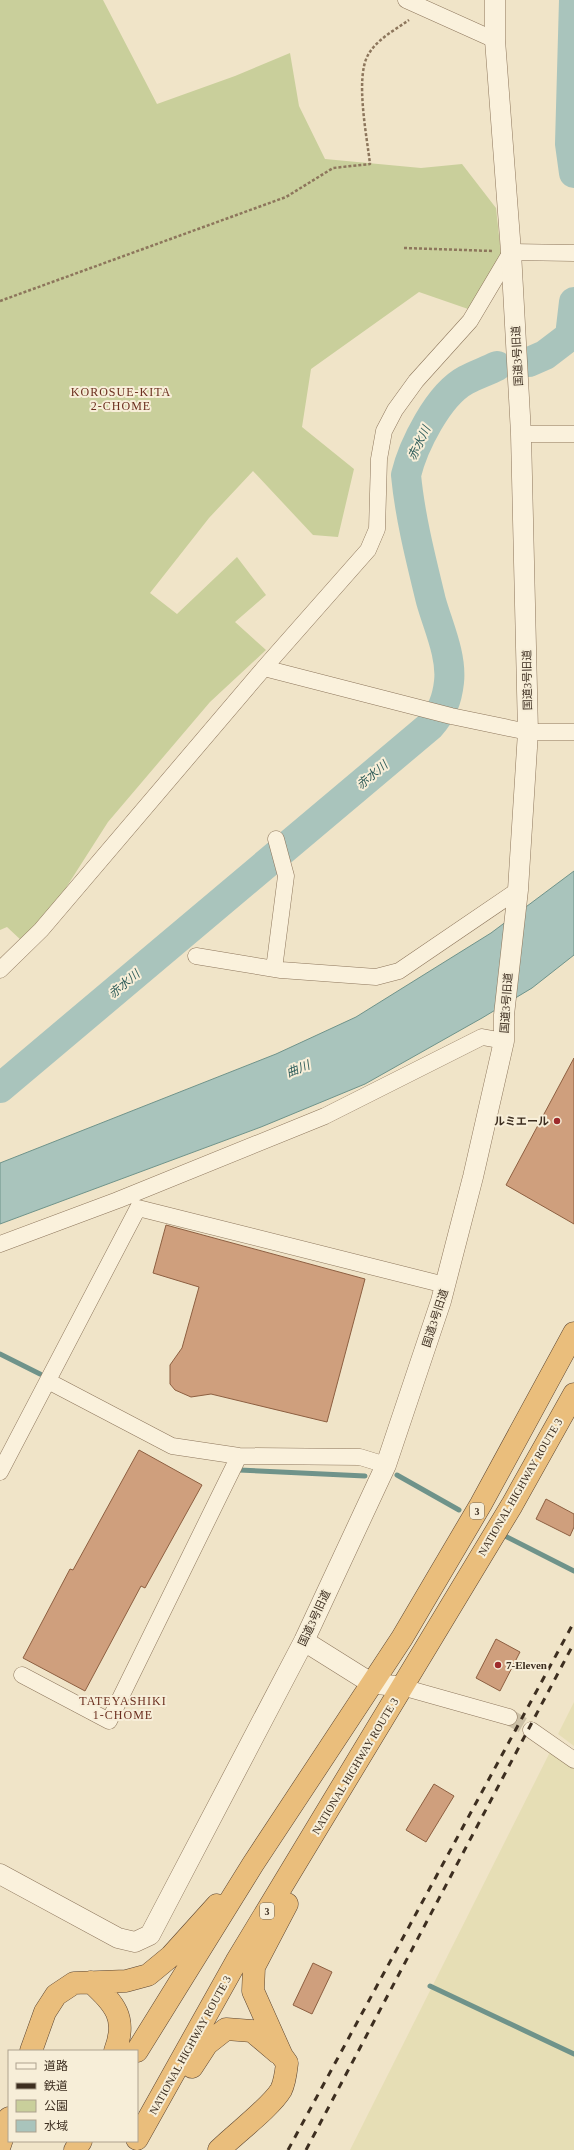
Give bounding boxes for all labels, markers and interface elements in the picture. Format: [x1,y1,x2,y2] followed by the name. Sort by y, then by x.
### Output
[509,325,525,387] street label: 国道3号旧道
[71,385,171,413] district label: KOROSUE-KITA 2-CHOME
[405,422,434,462] water label: 赤水川
[520,650,534,710] street label: 国道3号旧道
[354,757,392,792] water label: 赤水川
[106,966,144,1001] water label: 赤水川
[498,972,514,1034] street label: 国道3号旧道
[284,1057,314,1080] water label: 曲川
[494,1115,549,1127] place label: ルミエール
[552,1116,562,1126] marker: ルミエール
[420,1287,450,1349] street label: 国道3号旧道
[475,1415,565,1559] street label: NATIONAL HIGHWAY ROUTE 3
[470,1503,484,1519] road number: 3
[296,1588,332,1648] street label: 国道3号旧道
[506,1659,547,1671] place label: 7-Eleven
[493,1660,503,1670] marker: 7-Eleven
[79,1694,167,1722] district label: TATEYASHIKI 1-CHOME
[309,1695,401,1836] street label: NATIONAL HIGHWAY ROUTE 3
[260,1903,274,1919] road number: 3
[147,1973,233,2116] street label: NATIONAL HIGHWAY ROUTE 3
[8,2050,138,2142] legend
[44,2059,68,2073] text: 道路
[44,2079,68,2093] text: 鉄道
[44,2099,68,2113] text: 公園
[44,2119,68,2133] text: 水域

